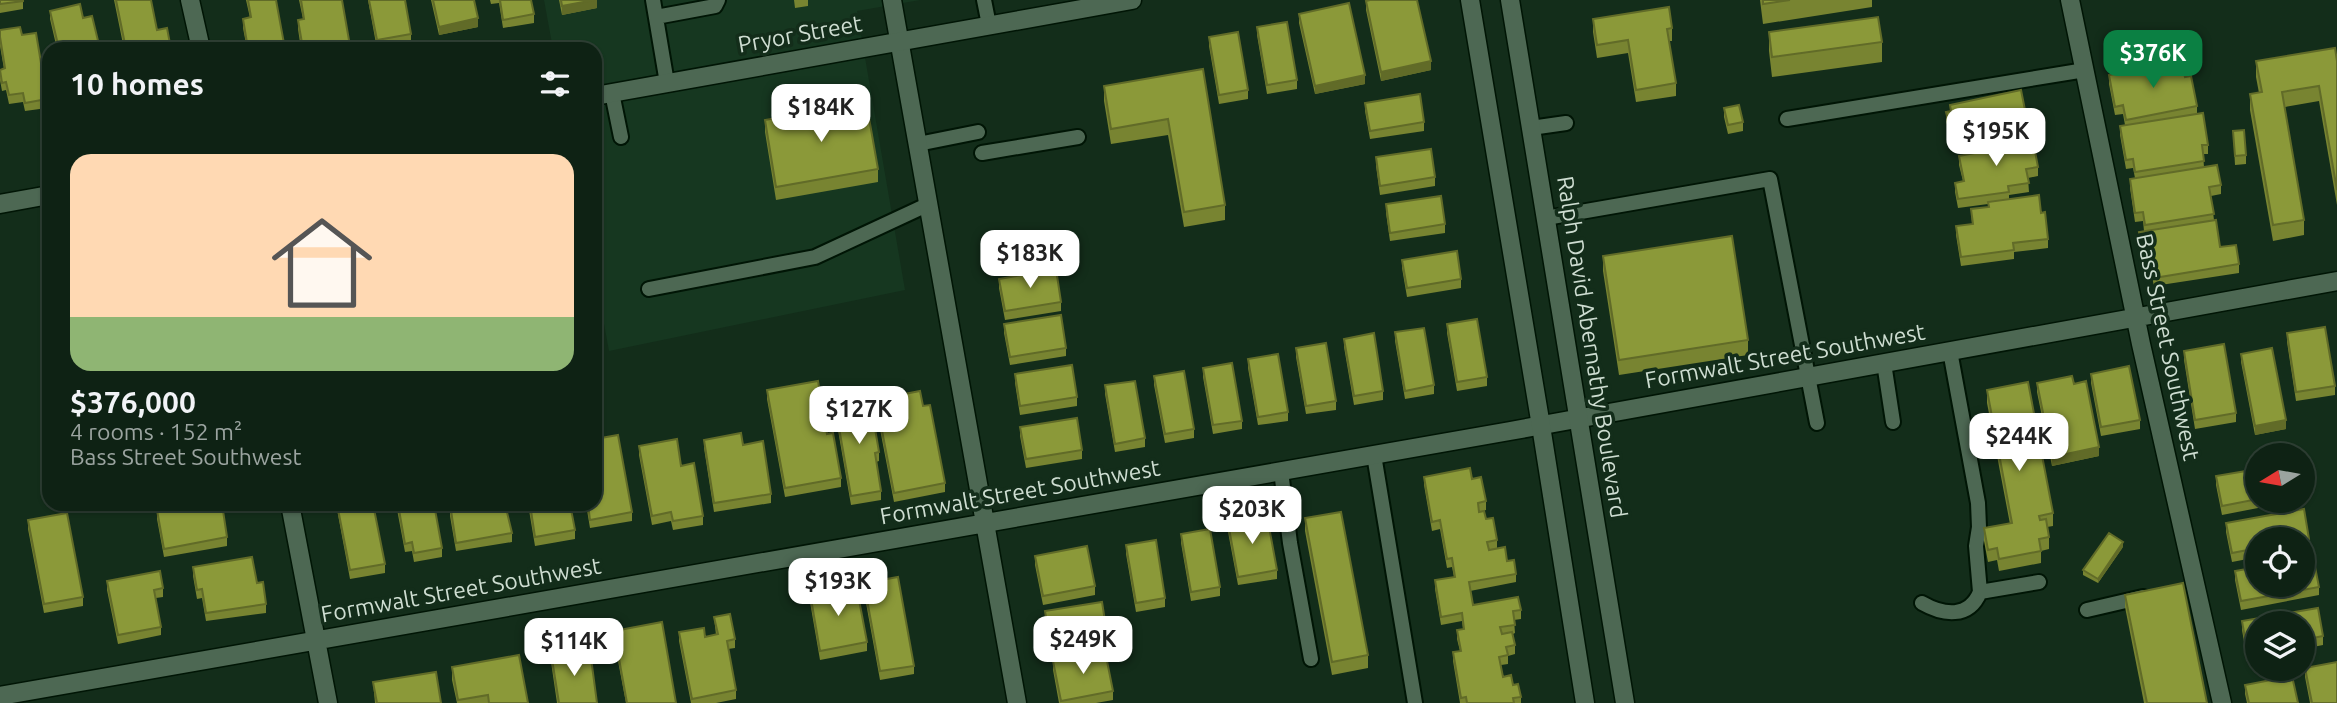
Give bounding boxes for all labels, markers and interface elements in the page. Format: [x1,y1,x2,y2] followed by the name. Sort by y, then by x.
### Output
[736,10,864,57] street label: Pryor Street
[2104,31,2202,90] pin: $376K
[2119,40,2187,65] text: $376K
[536,65,574,103] icon: filters
[70,67,204,101] text: 10 homes
[772,85,870,144] pin: $184K
[787,94,855,119] text: $184K
[1947,108,2045,168] pin: $195K
[1962,118,2030,143] text: $195K
[1553,174,1632,520] street label: Ralph David Abernathy Boulevard
[259,200,385,326] icon: home
[981,230,1079,290] pin: $183K
[2132,231,2205,463] street label: Bass Street Southwest
[996,240,1064,265] text: $183K
[1643,319,1927,392] street label: Formwalt Street Southwest
[70,385,196,419] text: $376,000
[810,386,908,446] pin: $127K
[825,396,893,421] text: $127K
[1970,414,2068,473] pin: $244K
[70,419,242,444] text: 4 rooms · 152 m²
[1985,423,2053,448] text: $244K
[2245,443,2315,513] north arrow
[2245,443,2315,681] map controls
[70,444,301,469] text: Bass Street Southwest
[878,455,1162,528] street label: Formwalt Street Southwest
[1203,486,1301,546] pin: $203K
[1218,496,1286,521] text: $203K
[2245,527,2315,597] button: locate
[319,553,603,626] street label: Formwalt Street Southwest
[789,558,887,618] pin: $193K
[804,568,872,593] text: $193K
[2245,611,2315,681] button: layers
[1034,616,1132,676] pin: $249K
[525,618,623,678] pin: $114K
[1049,626,1117,651] text: $249K
[540,628,608,653] text: $114K

